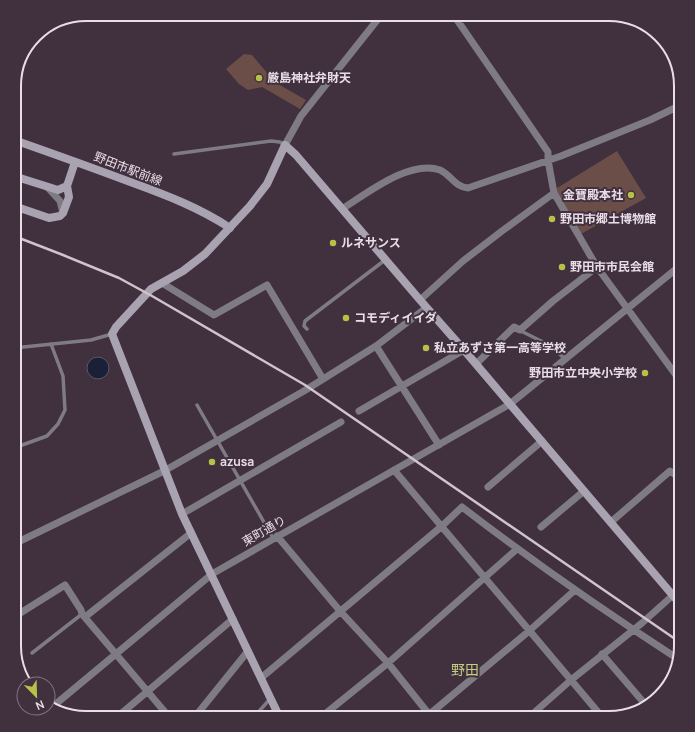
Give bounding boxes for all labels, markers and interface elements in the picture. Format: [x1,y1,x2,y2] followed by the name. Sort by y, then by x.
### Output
[267,69,351,86] place label: 厳島神社弁財天
[254,73,264,83] marker: 厳島神社弁財天
[92,148,165,189] street label: 野田市駅前線
[563,186,623,203] place label: 金寶殿本社
[626,190,636,200] marker: 金寶殿本社
[560,210,656,227] place label: 野田市郷土博物館
[547,214,557,224] marker: 野田市郷土博物館
[341,234,401,251] place label: ルネサンス
[328,238,338,248] marker: ルネサンス
[570,258,654,275] place label: 野田市市民会館
[557,262,567,272] marker: 野田市市民会館
[354,309,437,326] place label: コモディイイダ
[341,313,351,323] marker: コモディイイダ
[434,339,566,356] place label: 私立あずさ第一高等学校
[421,343,431,353] marker: 私立あずさ第一高等学校
[529,364,637,381] place label: 野田市立中央小学校
[640,368,650,378] marker: 野田市立中央小学校
[220,453,254,470] place label: azusa
[207,457,217,467] marker: azusa
[239,511,289,550] street label: 東町通り
[451,660,479,679] district label: 野田
[16,676,56,716] north arrow
[33,697,47,714] text: N

